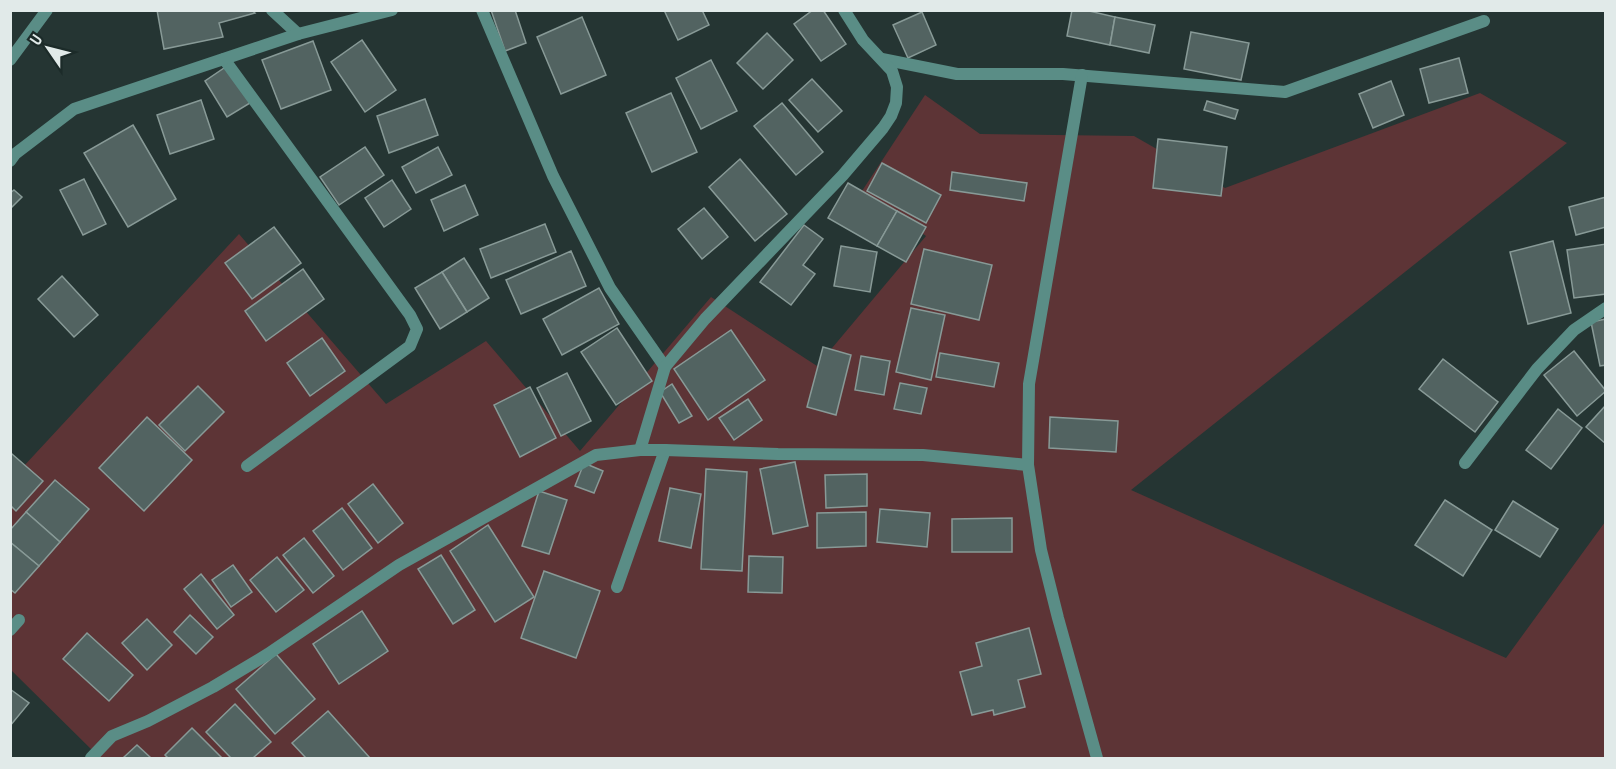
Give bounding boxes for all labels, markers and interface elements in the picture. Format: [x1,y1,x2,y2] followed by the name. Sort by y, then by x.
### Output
[18,18,78,78] north arrow
[25,30,46,49] text: U

